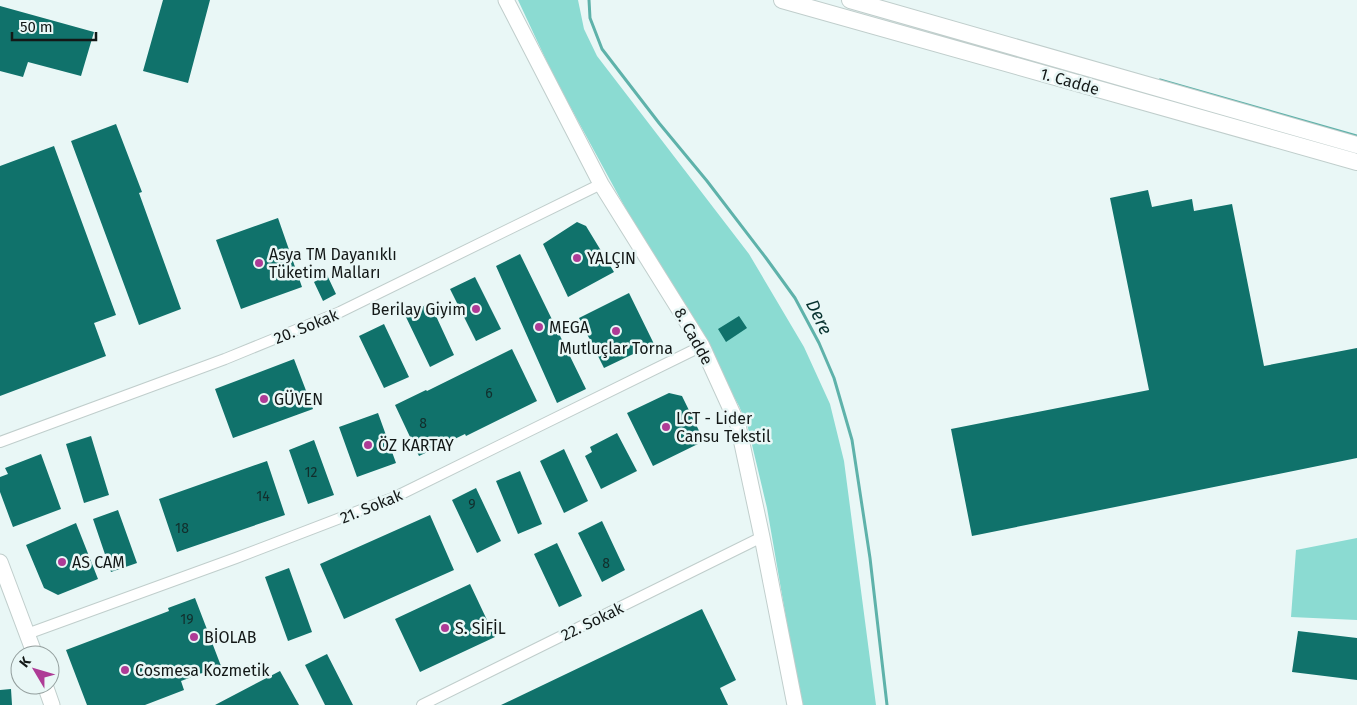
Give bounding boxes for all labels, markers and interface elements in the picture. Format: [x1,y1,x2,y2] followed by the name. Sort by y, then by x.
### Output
[12,10,96,42] scale bar
[20,18,53,36] text: 50 m
[1038,64,1101,99] street label: 1. Cadde
[269,245,397,282] place label: Asya TM Dayanıklı Tüketim Malları
[587,249,636,269] place label: YALÇIN
[571,252,583,264] marker: YALÇIN
[253,257,265,269] marker: Asya TM Dayanıklı Tüketim Malları
[801,296,837,338] water label: Dere
[371,300,466,319] place label: Berilay Giyim
[470,303,482,315] marker: Berilay Giyim
[670,304,717,368] street label: 8. Cadde
[271,305,342,348] street label: 20. Sokak
[549,318,590,337] place label: MEGA
[533,321,545,333] marker: MEGA
[610,325,622,337] marker: Mutluçlar Torna
[559,339,673,359] place label: Mutluçlar Torna
[485,385,493,402] house number: 6
[274,390,323,409] place label: GÜVEN
[258,393,270,405] marker: GÜVEN
[676,409,771,446] place label: LCT - Lider Cansu Tekstil
[419,415,427,432] house number: 8
[660,421,672,433] marker: LCT - Lider Cansu Tekstil
[378,436,454,455] place label: ÖZ KARTAY
[362,439,374,451] marker: ÖZ KARTAY
[305,464,318,481] house number: 12
[337,485,406,528] street label: 21. Sokak
[256,488,270,505] house number: 14
[468,496,476,513] house number: 9
[175,520,189,537] house number: 18
[72,553,125,572] place label: AS CAM
[602,555,610,572] house number: 8
[56,556,68,568] marker: AS CAM
[558,598,627,645] street label: 22. Sokak
[180,611,194,628] house number: 19
[455,618,506,638] place label: S. SİFİL
[439,622,451,634] marker: S. SİFİL
[204,627,257,647] place label: BİOLAB
[188,631,200,643] marker: BİOLAB
[10,645,60,695] north arrow
[16,653,35,671] text: K
[135,661,270,680] place label: Cosmesa Kozmetik
[119,664,131,676] marker: Cosmesa Kozmetik

